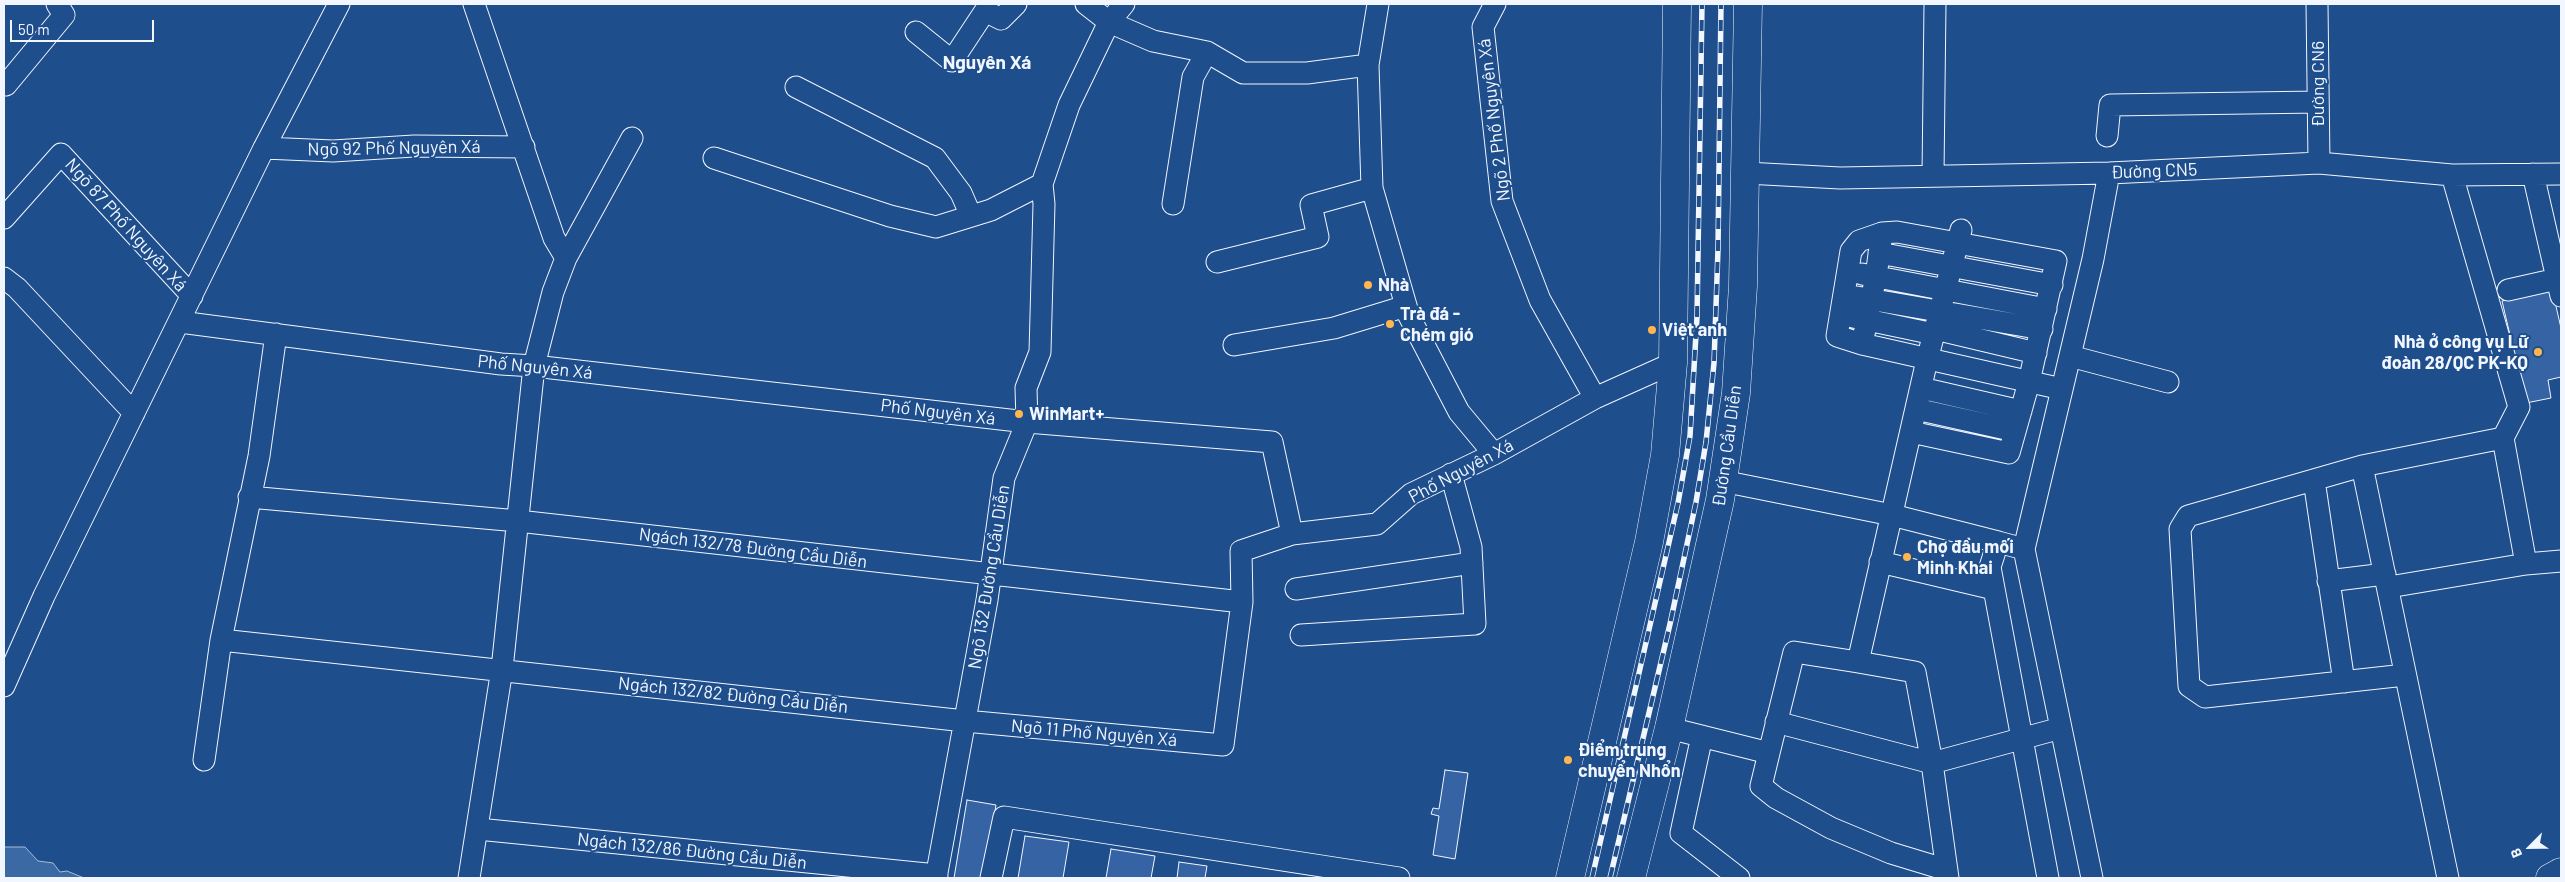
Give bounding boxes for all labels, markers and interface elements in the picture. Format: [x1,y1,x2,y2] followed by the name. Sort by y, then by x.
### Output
[12,10,156,42] scale bar
[18,20,50,38] text: 50 m
[1473,37,1515,203] street label: Ngõ 2 Phố Nguyên Xá
[2307,41,2329,127] street label: Đường CN6
[943,52,1031,74] district label: Nguyên Xá
[307,136,481,160] street label: Ngõ 92 Phố Nguyên Xá
[60,154,192,296] street label: Ngõ 87 Phố Nguyên Xá
[2110,159,2198,183] street label: Đường CN5
[1378,274,1409,296] place label: Nhà
[1362,279,1374,291] marker: Nhà
[1400,303,1474,346] place label: Trà đá - Chém gió
[1384,318,1396,330] marker: Trà đá - Chém gió
[1662,319,1727,341] place label: Việt anh
[1646,324,1658,336] marker: Việt anh
[2382,331,2528,374] place label: Nhà ở công vụ Lữ đoàn 28/QC PK-KQ
[2532,346,2544,358] marker: Nhà ở công vụ Lữ đoàn 28/QC PK-KQ
[476,350,594,384] street label: Phố Nguyên Xá
[1708,384,1746,508] street label: Đường Cầu Diễn
[879,394,997,430] street label: Phố Nguyên Xá
[1029,403,1104,425] place label: WinMart+
[1013,408,1025,420] marker: WinMart+
[1405,434,1517,508] street label: Phố Nguyên Xá
[964,483,1014,671] street label: Ngõ 132 Đường Cầu Diễn
[638,523,868,573] street label: Ngách 132/78 Đường Cầu Diễn
[1917,536,2014,578] place label: Chợ đầu mối Minh Khai
[1901,551,1913,563] marker: Chợ đầu mối Minh Khai
[617,672,849,718] street label: Ngách 132/82 Đường Cầu Diễn
[1010,715,1178,751] street label: Ngõ 11 Phố Nguyên Xá
[1578,739,1681,782] place label: Điểm trung chuyển Nhổn
[1562,754,1574,766] marker: Điểm trung chuyển Nhổn
[2505,822,2555,872] north arrow
[576,828,808,874] street label: Ngách 132/86 Đường Cầu Diễn
[2506,846,2525,860] text: B

